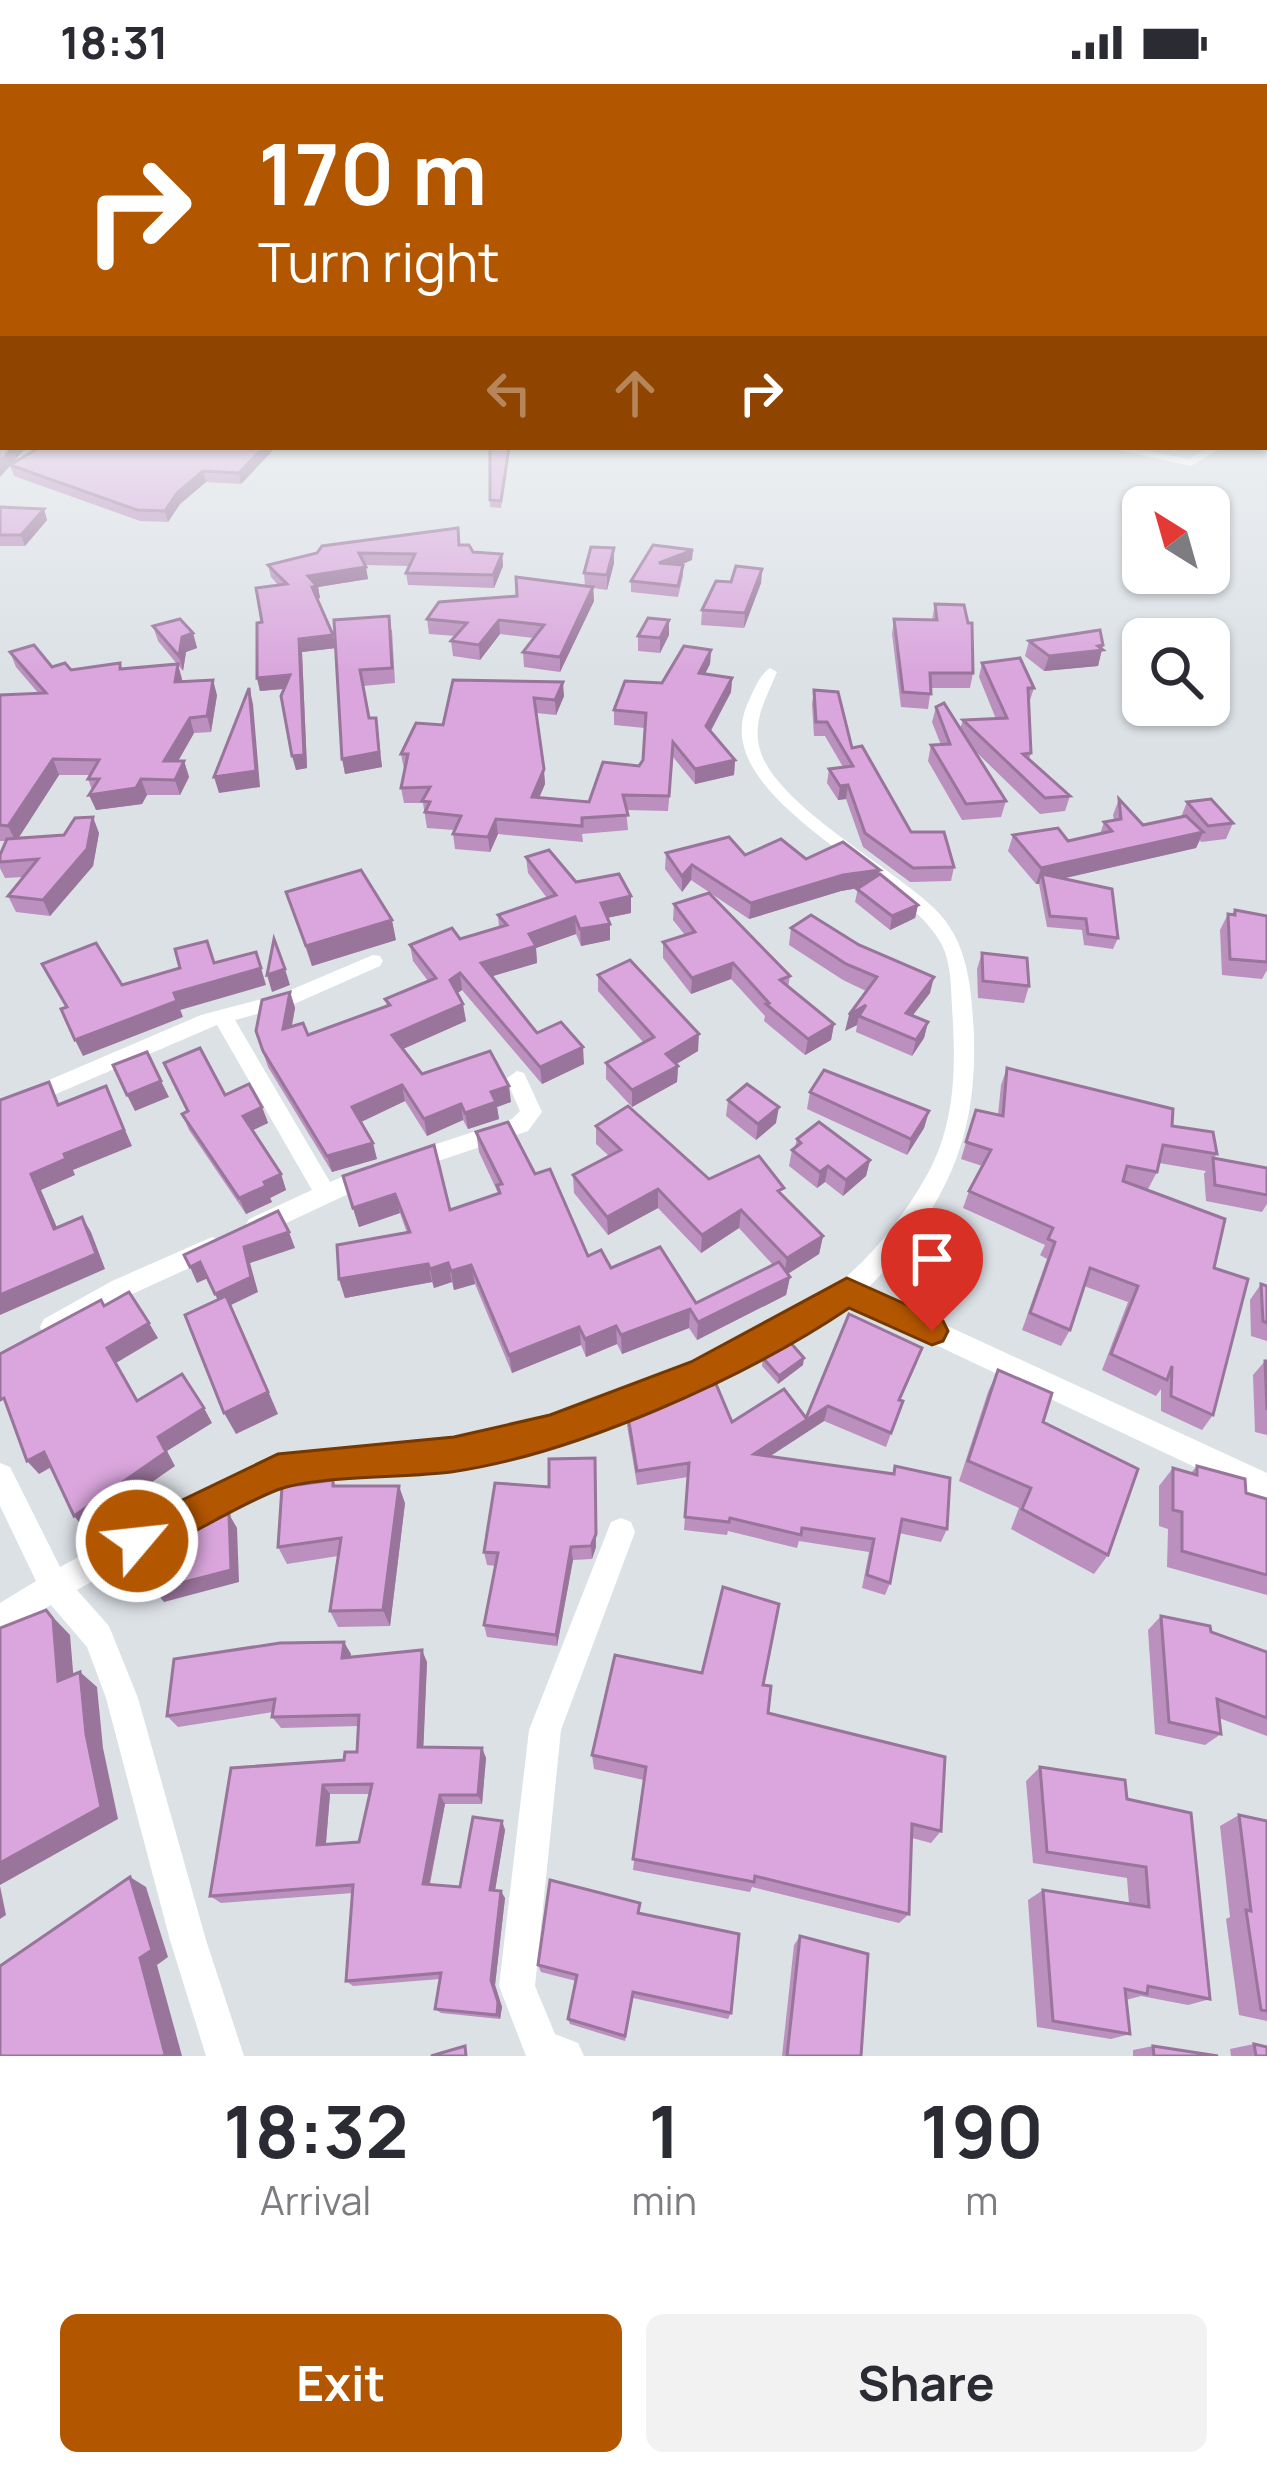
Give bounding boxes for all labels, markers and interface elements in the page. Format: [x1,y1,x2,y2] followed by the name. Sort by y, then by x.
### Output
[60,11,169,73] text: 18:31
[258,115,487,230] text: 170 m
[60,132,216,288] icon: right
[258,224,500,298] text: Turn right
[476,360,542,426] icon: left
[602,360,668,426] icon: ahead
[728,360,794,426] icon: right
[1122,486,1230,594] north arrow
[1122,486,1230,726] map controls
[1122,618,1230,726] button: search
[881,1208,983,1331] pin
[899,1226,965,1292] icon: arrive
[74,1478,200,1604] position arrow
[223,2081,408,2180] text: 18:32
[648,2081,680,2180] text: 1
[920,2081,1044,2180] text: 190
[260,2173,371,2227] text: Arrival
[631,2173,697,2227] text: min
[965,2173,998,2227] text: m
[60,2314,622,2452] button: Exit
[646,2314,1207,2452] button: Share

